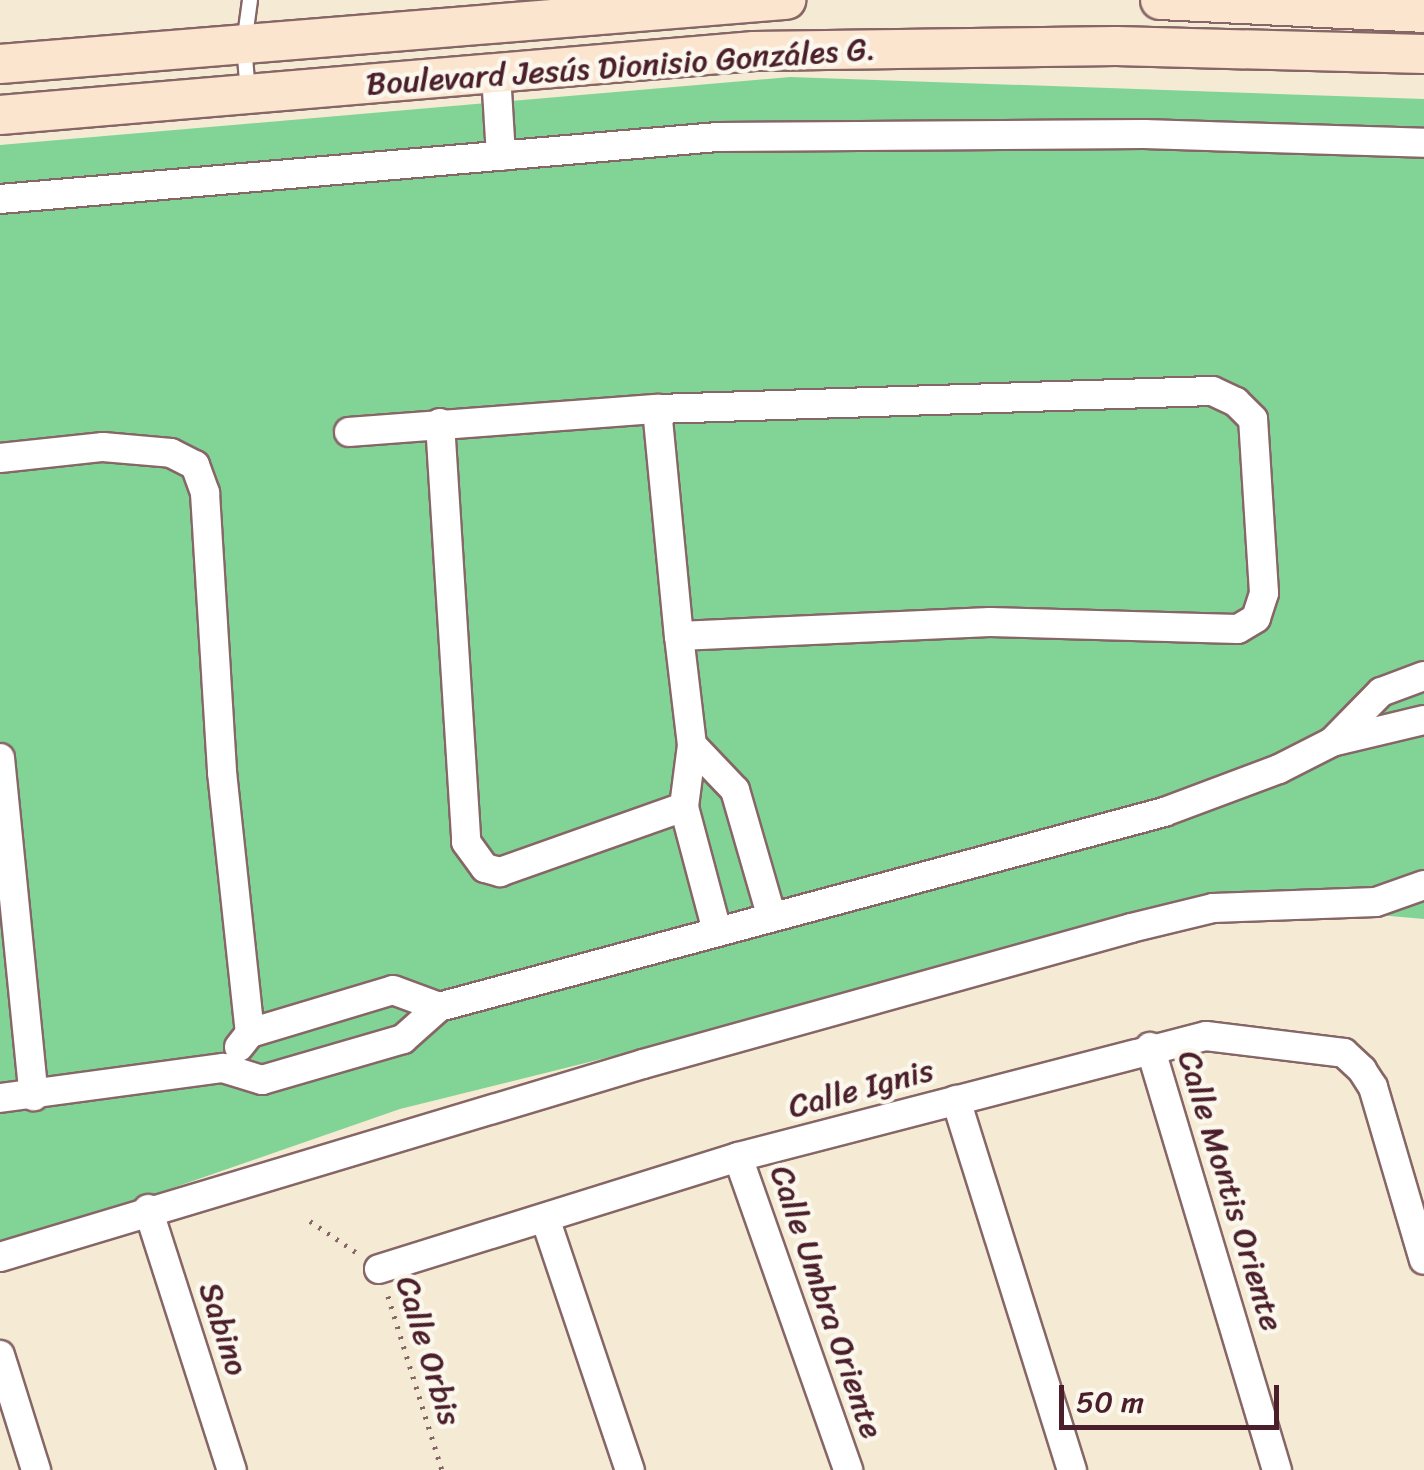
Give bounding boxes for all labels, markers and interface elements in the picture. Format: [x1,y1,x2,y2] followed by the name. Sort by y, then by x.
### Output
[363,30,879,104] street label: Boulevard Jesús Dionisio Gonzáles G.
[1170,1048,1290,1334] street label: Calle Montis Oriente
[785,1051,937,1127] street label: Calle Ignis
[762,1161,890,1443] street label: Calle Umbra Oriente
[387,1273,469,1429] street label: Calle Orbis
[190,1278,256,1380] street label: Sabino
[1064,1365,1284,1427] scale bar
[1076,1375,1144,1429] text: 50 m

